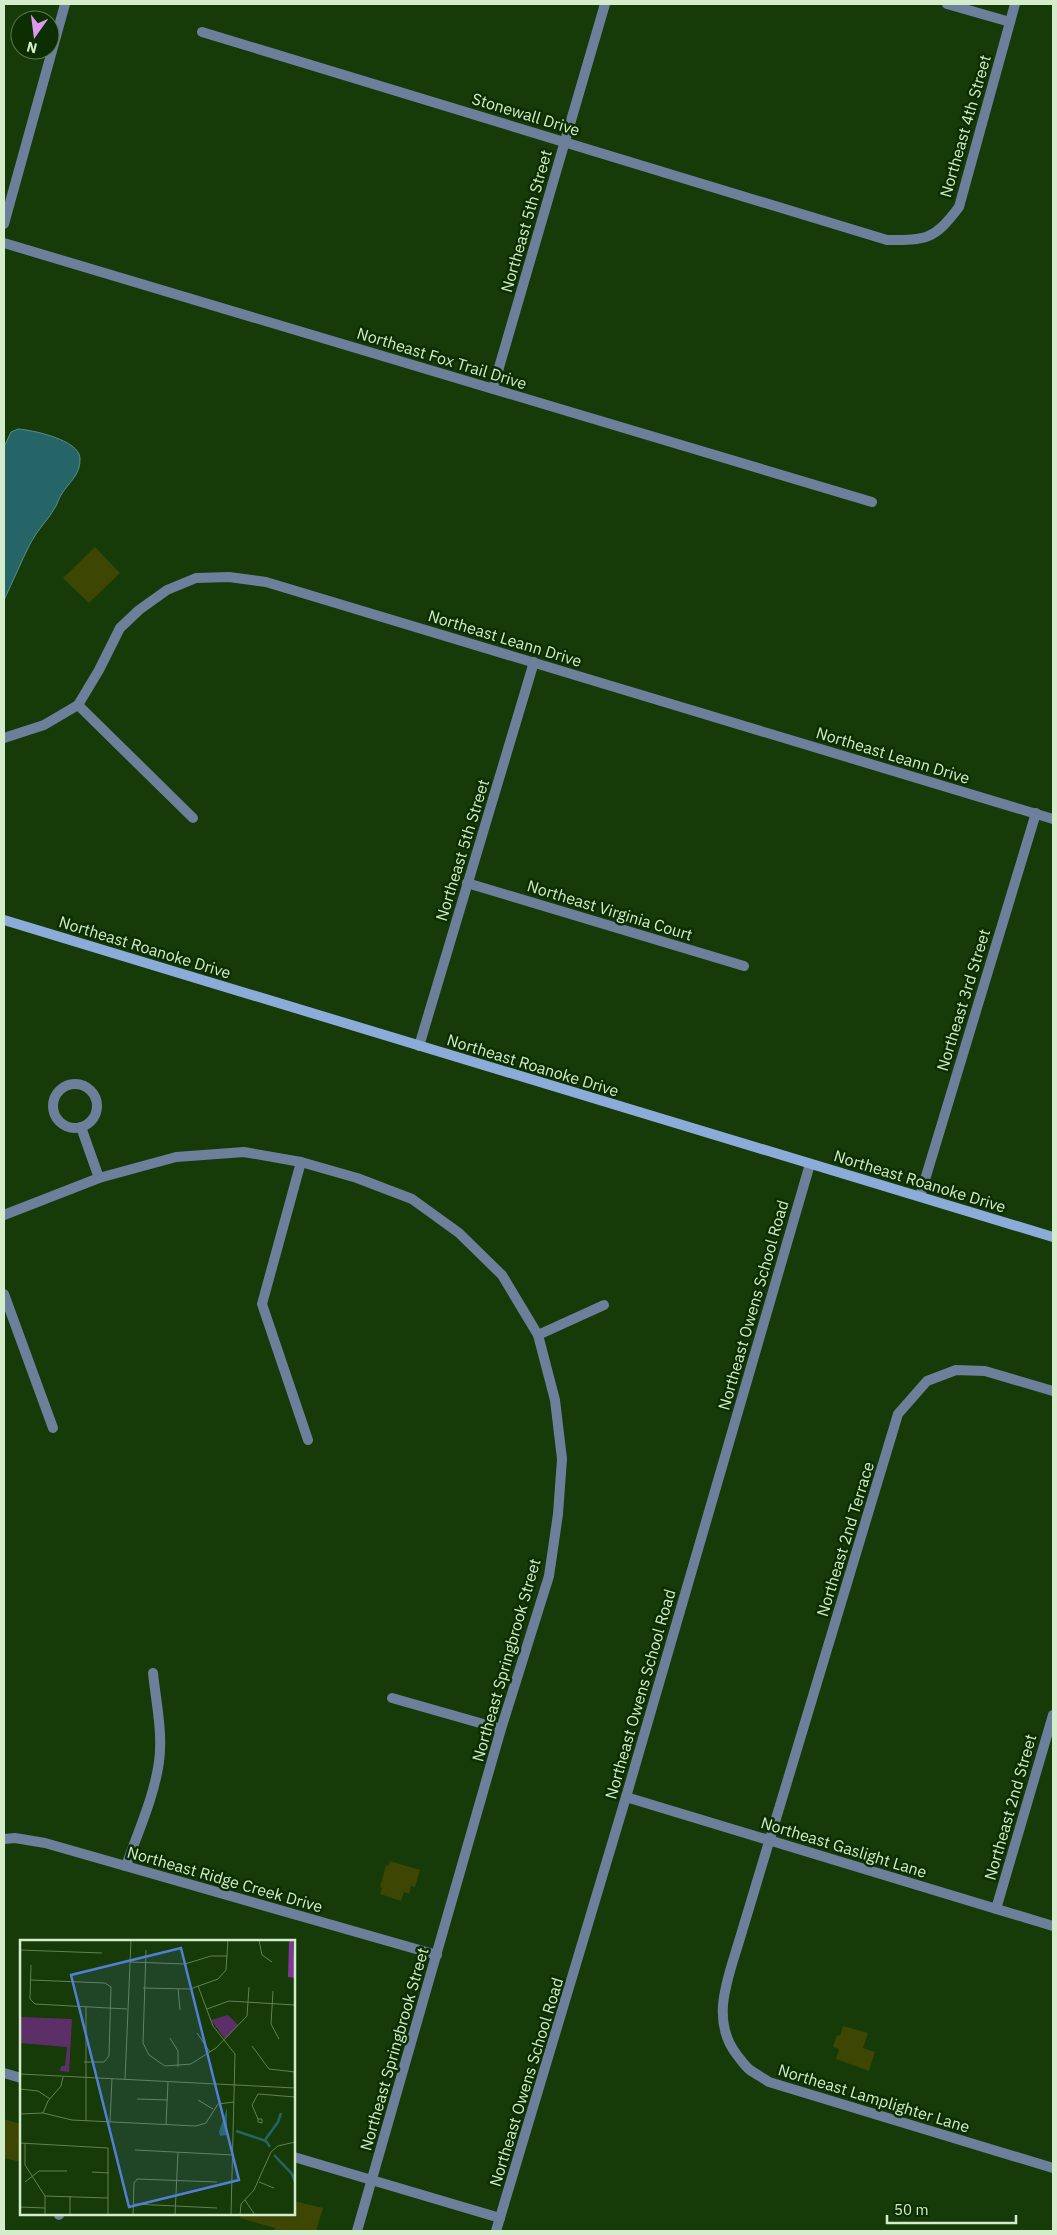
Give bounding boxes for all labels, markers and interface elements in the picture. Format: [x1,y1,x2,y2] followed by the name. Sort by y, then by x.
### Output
[10,10,60,60] north arrow
[25,38,39,58] text: N
[935,52,995,200] street label: Northeast 4th Street
[470,88,583,140] street label: Stonewall Drive
[496,147,556,295] street label: Northeast 5th Street
[355,323,530,393] street label: Northeast Fox Trail Drive
[426,605,584,671] street label: Northeast Leann Drive
[814,722,972,788] street label: Northeast Leann Drive
[431,777,493,923] street label: Northeast 5th Street
[525,875,695,945] street label: Northeast Virginia Court
[57,911,234,983] street label: Northeast Roanoke Drive
[932,926,994,1074] street label: Northeast 3rd Street
[445,1029,622,1101] street label: Northeast Roanoke Drive
[832,1145,1009,1217] street label: Northeast Roanoke Drive
[713,1198,793,1412] street label: Northeast Owens School Road
[812,1459,878,1619] street label: Northeast 2nd Terrace
[467,1556,545,1764] street label: Northeast Springbrook Street
[600,1587,680,1801] street label: Northeast Owens School Road
[980,1732,1040,1882] street label: Northeast 2nd Street
[759,1812,930,1882] street label: Northeast Gaslight Lane
[125,1841,325,1917] street label: Northeast Ridge Creek Drive
[20,1940,295,2215] inset map
[355,1945,433,2153] street label: Northeast Springbrook Street
[485,1975,567,2189] street label: Northeast Owens School Road
[776,2059,972,2137] street label: Northeast Lamplighter Lane
[887,2192,1016,2224] scale bar
[894,2200,929,2219] text: 50 m

